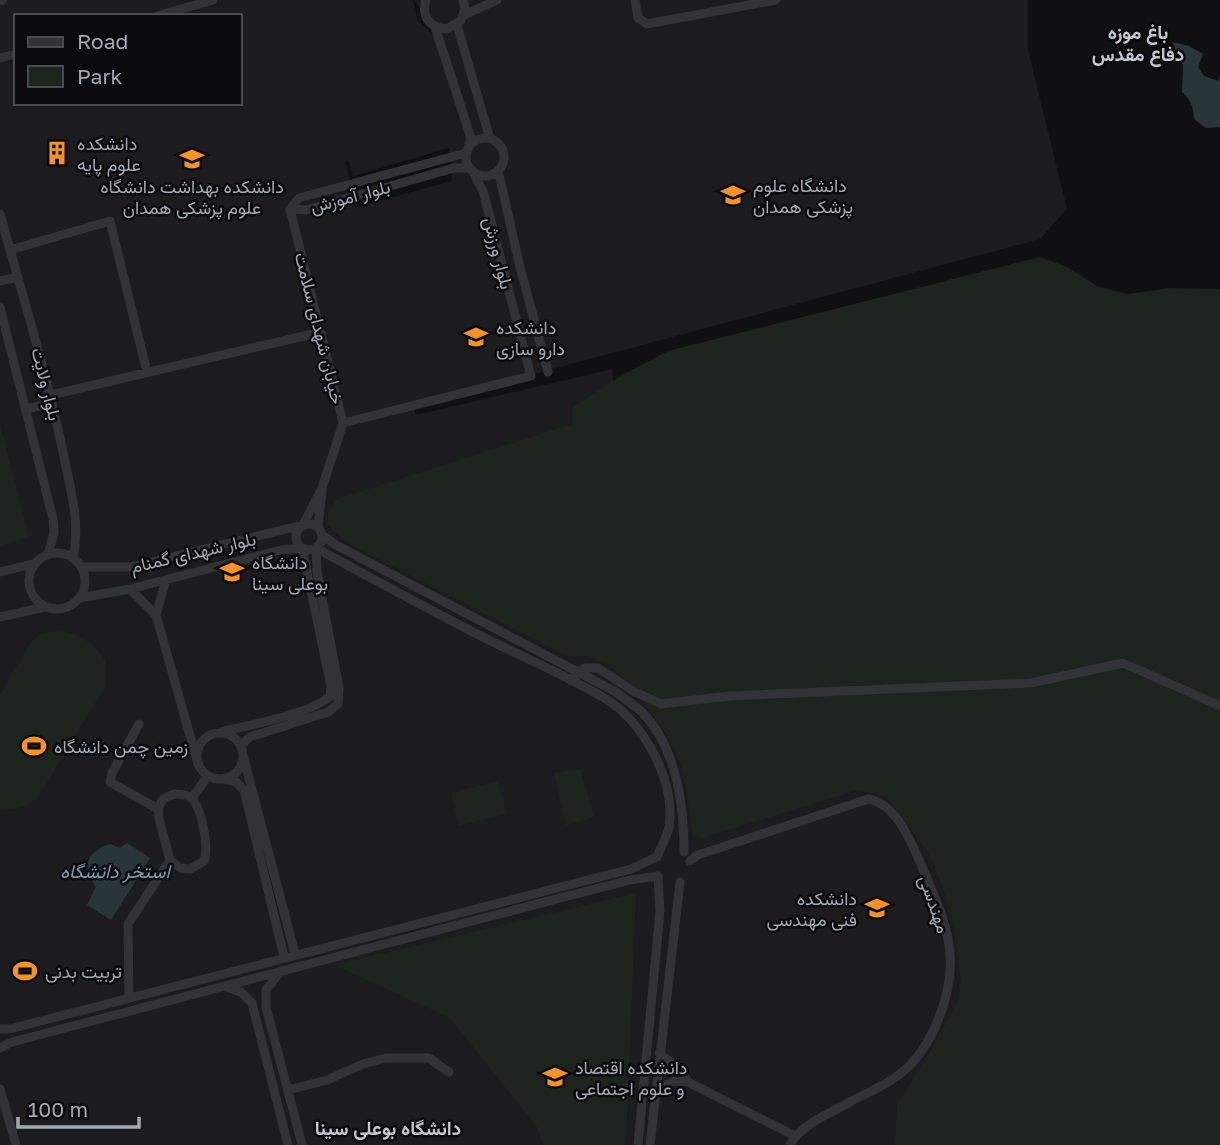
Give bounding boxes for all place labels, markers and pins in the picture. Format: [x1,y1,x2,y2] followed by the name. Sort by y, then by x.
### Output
[77,132,141,177] place label: دانشکده علوم پایه
[43,139,71,167] building icon: دانشکده علوم پایه
[178,145,206,173] school or university icon: دانشکده بهداشت دانشگاه علوم پزشکی همدان
[753,174,853,219] place label: دانشگاه علوم پزشکی همدان
[100,175,284,220] place label: دانشکده بهداشت دانشگاه علوم پزشکی همدان
[719,181,747,209] school or university icon: دانشگاه علوم پزشکی همدان
[496,316,565,360] place label: دانشکده دارو سازی
[462,323,490,351] school or university icon: دانشکده دارو سازی
[252,551,328,595] place label: دانشگاه بوعلی سینا
[218,558,246,586] school or university icon: دانشگاه بوعلی سینا
[20,732,48,760] sports icon: زمین چمن دانشگاه
[54,735,188,759] place label: زمین چمن دانشگاه
[766,887,857,931] place label: دانشکده فنی مهندسی
[863,894,891,922] school or university icon: دانشکده فنی مهندسی
[11,957,39,985] sports icon: تربیت بدنی
[45,960,122,983] place label: تربیت بدنی
[575,1056,687,1101] place label: دانشکده اقتصاد و علوم اجتماعی
[541,1063,569,1091] school or university icon: دانشکده اقتصاد و علوم اجتماعی

